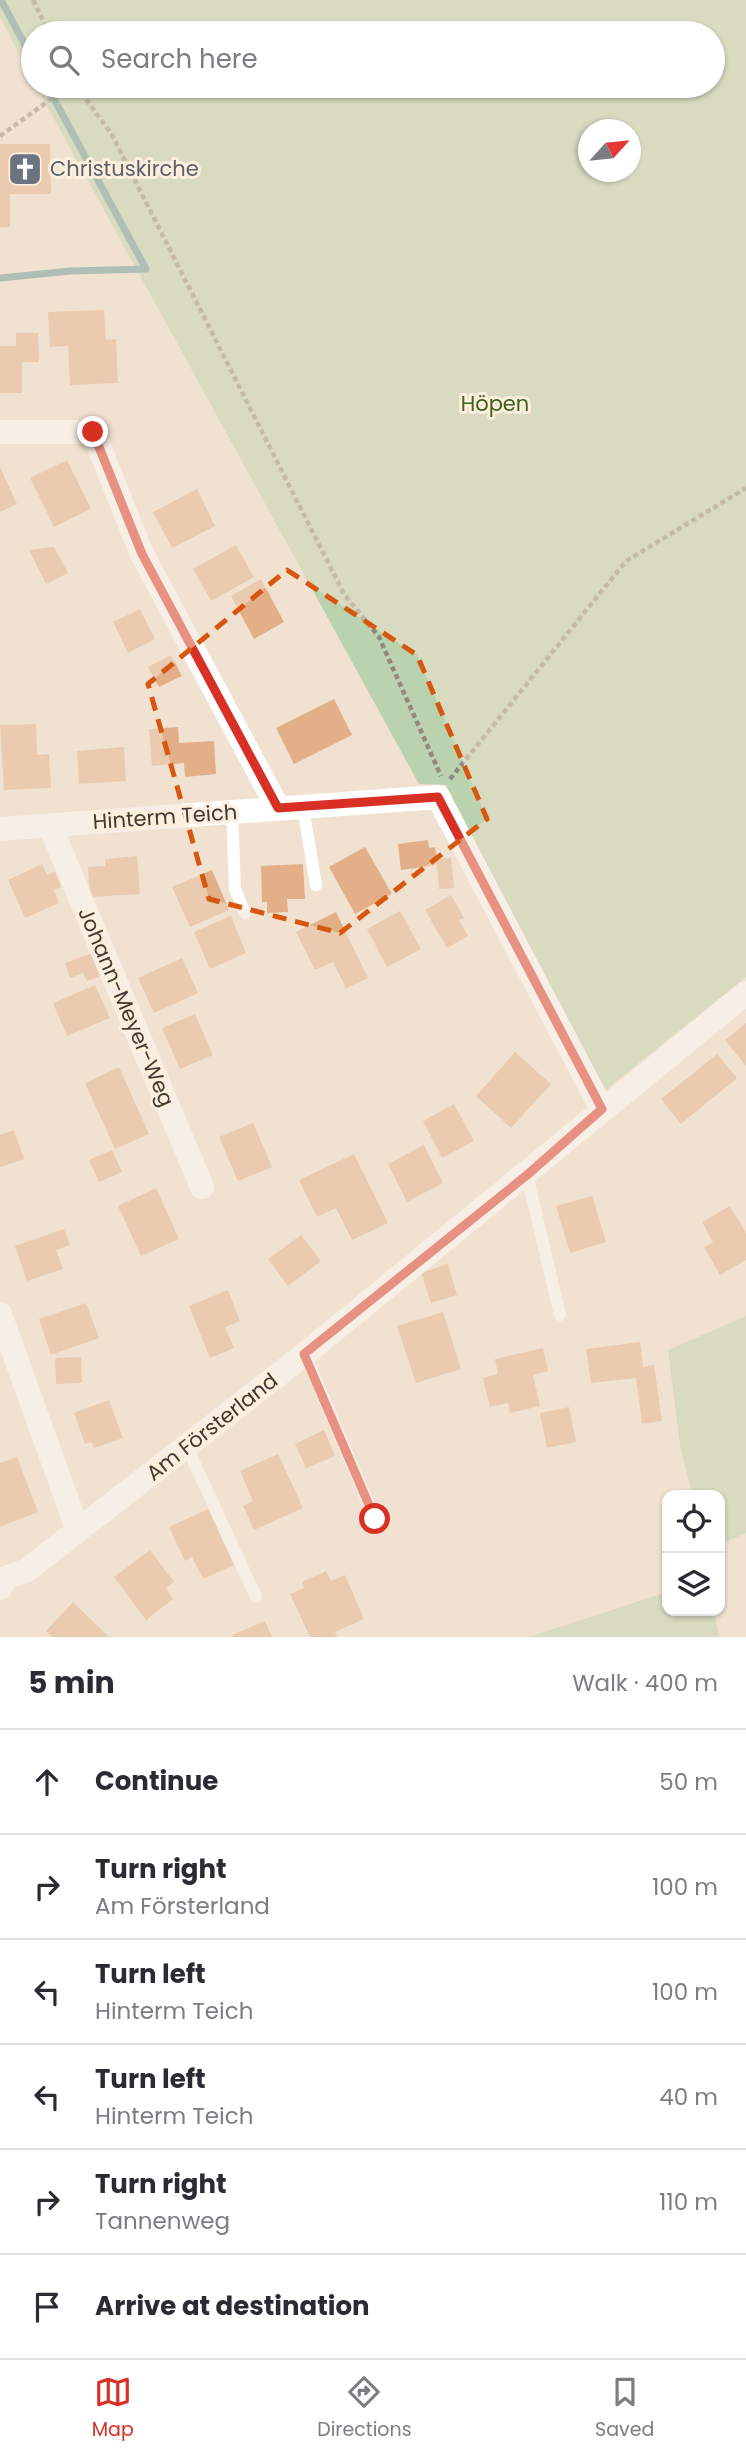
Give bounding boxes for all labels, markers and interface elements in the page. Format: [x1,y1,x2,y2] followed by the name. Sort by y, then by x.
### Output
[21,21,725,98] search box
[45,41,83,79] icon: search
[101,41,258,77] text: Search here
[578,119,641,182] north arrow
[6,150,44,188] church icon: Christuskirche
[50,154,199,183] place label: Christuskirche
[461,389,529,418] park label: Höpen
[77,416,108,447] route end
[92,797,238,836] street label: Hinterm Teich
[71,903,182,1111] street label: Johann-Meyer-Weg
[140,1366,284,1487] street label: Am Försterland
[662,1490,725,1616] map controls
[662,1490,725,1553] button: locate
[359,1503,390,1534] route start
[662,1553,725,1616] button: layers
[28,1661,115,1704] text: 5 min
[572,1667,718,1699] text: Walk · 400 m
[28,1763,66,1801] icon: ahead
[95,1763,218,1799] text: Continue
[659,1766,718,1798] text: 50 m
[95,1851,227,1887] text: Turn right
[28,1868,66,1906] icon: right
[652,1871,718,1903] text: 100 m
[95,1890,270,1922] text: Am Försterland
[95,1956,206,1992] text: Turn left
[28,1973,66,2011] icon: left
[652,1976,718,2008] text: 100 m
[95,1995,253,2027] text: Hinterm Teich
[95,2061,206,2097] text: Turn left
[28,2078,66,2116] icon: left
[659,2081,718,2113] text: 40 m
[95,2100,253,2132] text: Hinterm Teich
[95,2166,227,2202] text: Turn right
[28,2183,66,2221] icon: right
[659,2186,718,2218] text: 110 m
[95,2205,230,2237] text: Tannenweg
[28,2288,66,2326] icon: arrive
[95,2288,370,2324] text: Arrive at destination
[92,2373,134,2444] tab: Map
[317,2373,412,2444] tab: Directions
[595,2373,654,2444] tab: Saved

